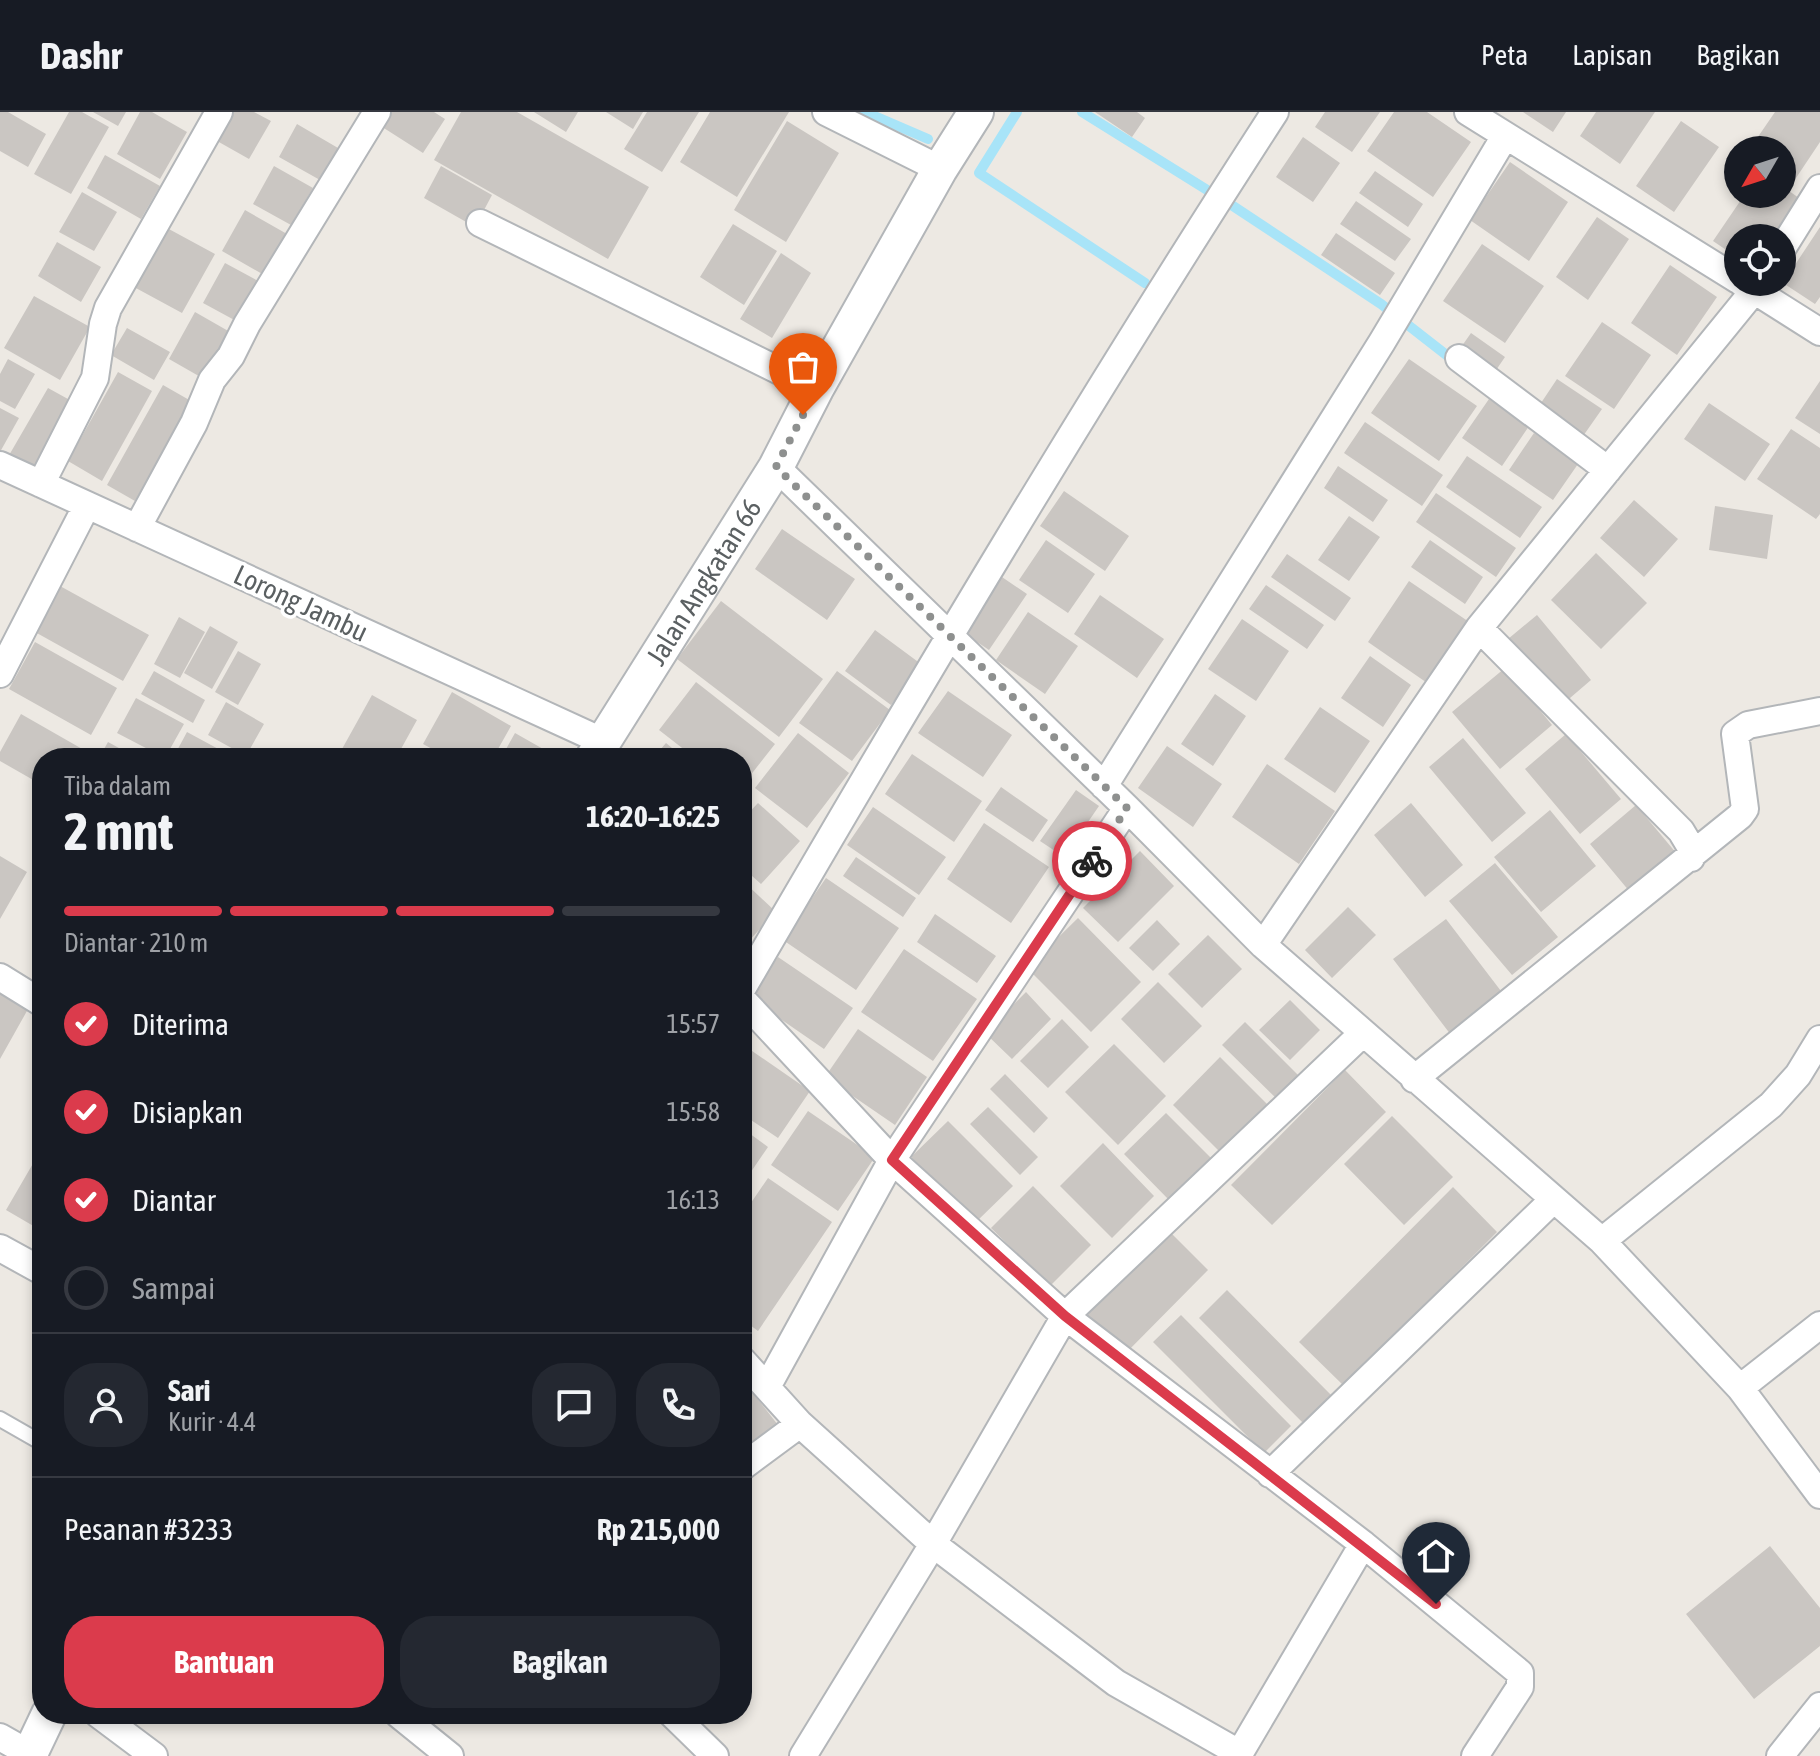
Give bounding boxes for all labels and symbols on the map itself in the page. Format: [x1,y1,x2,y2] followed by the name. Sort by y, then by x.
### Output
[1724,136,1796,208] north arrow
[769,333,837,415] pin
[640,493,768,671] street label: Jalan Angkatan 66
[229,558,373,648] street label: Lorong Jambu
[1052,821,1132,901] courier
[1402,1522,1470,1604] pin

